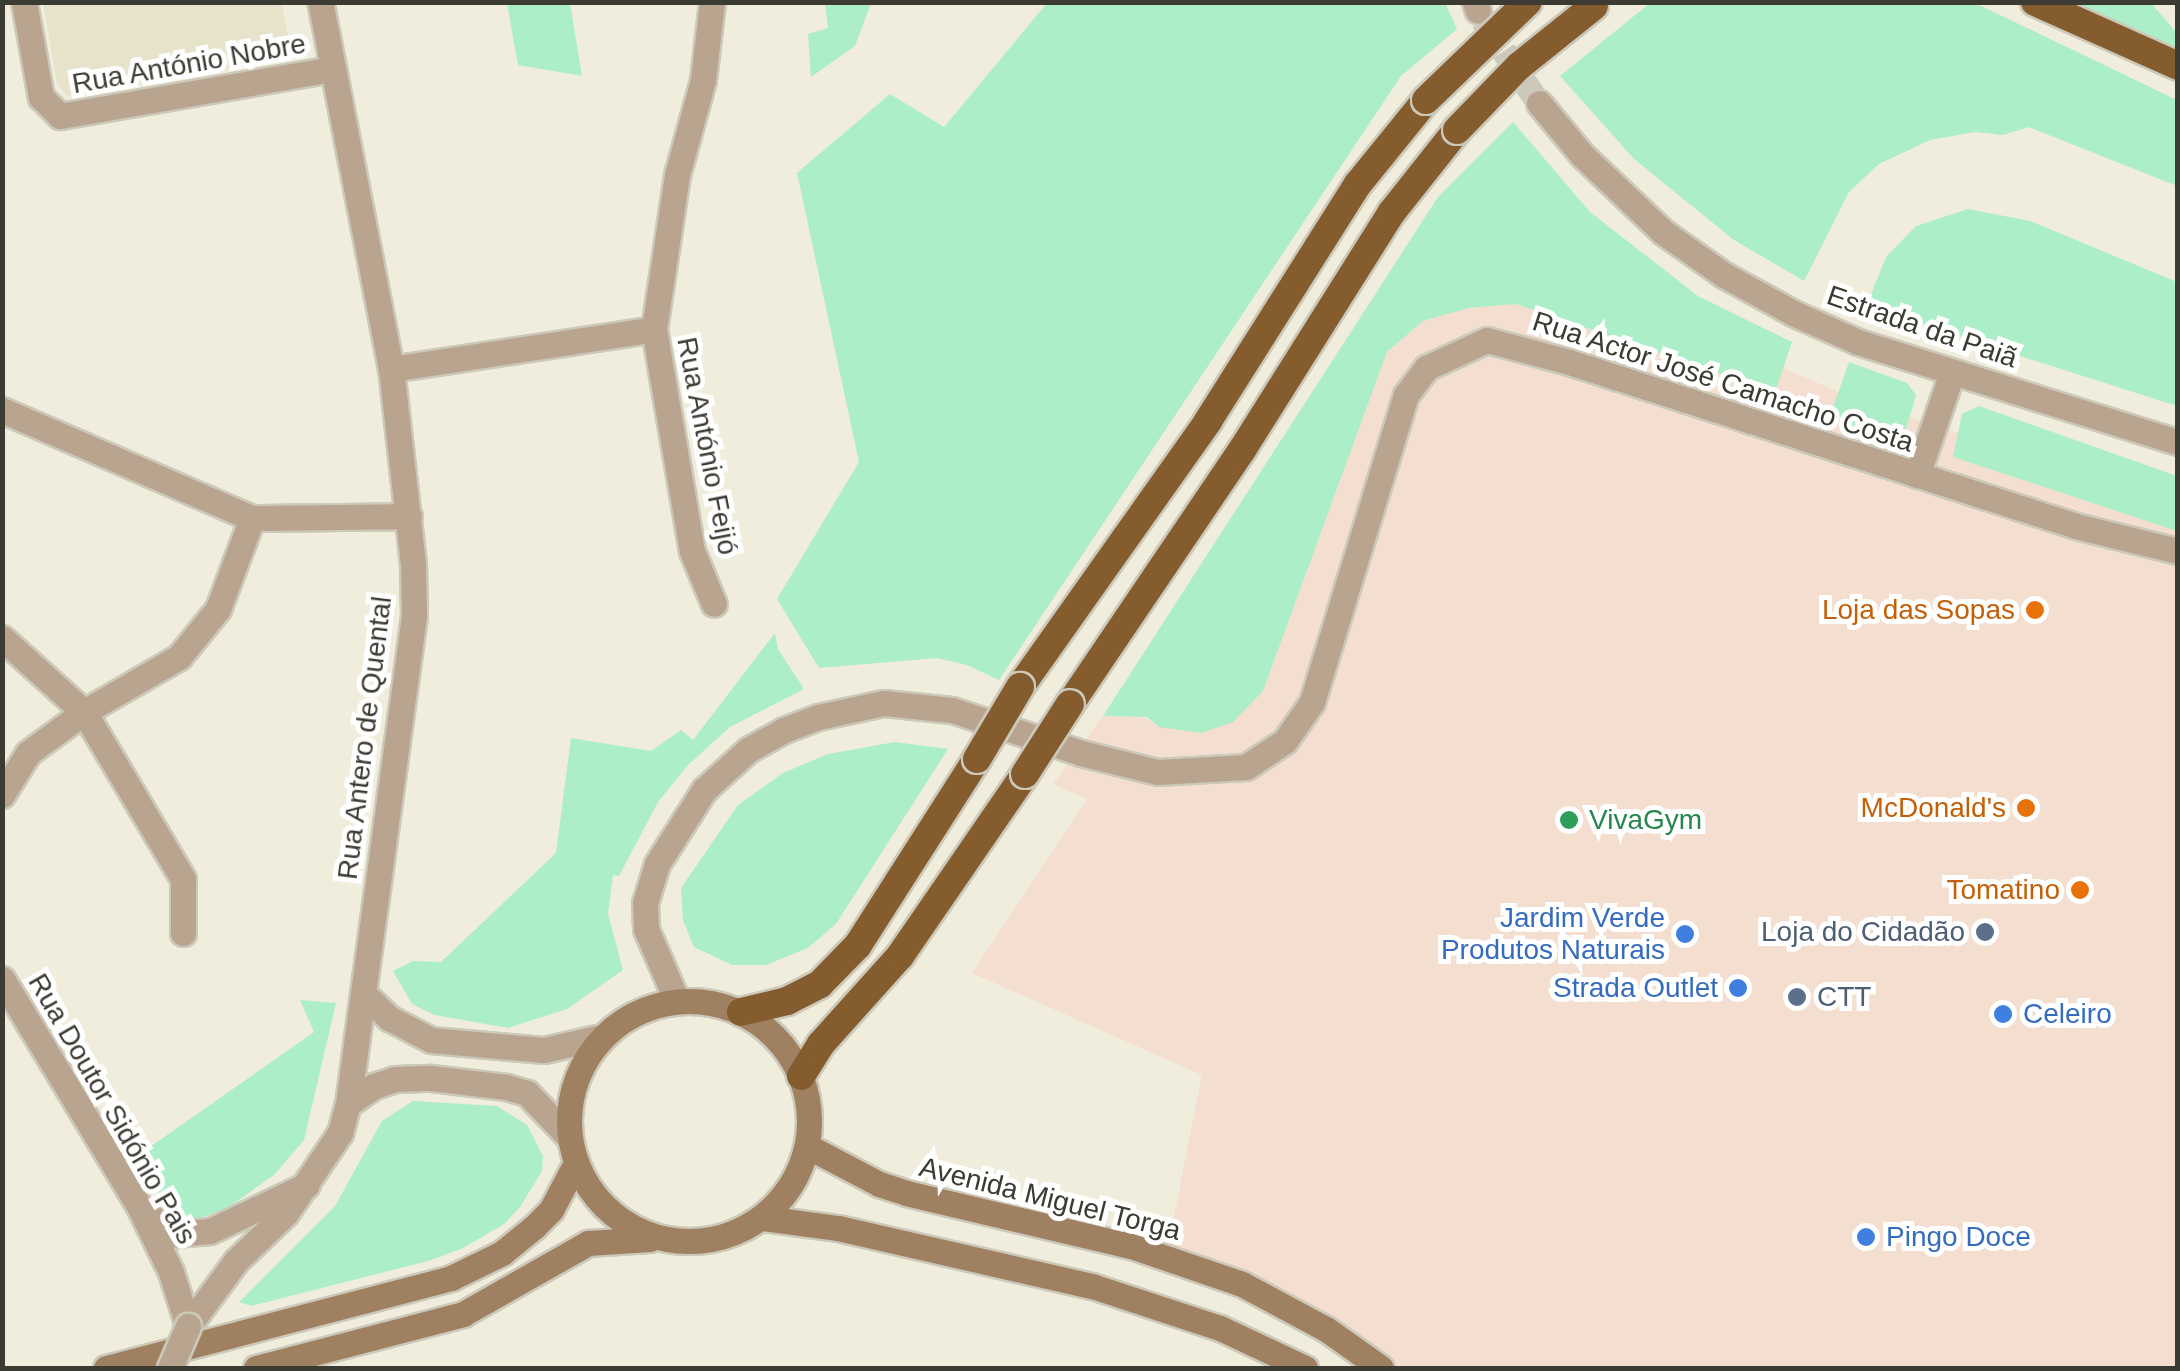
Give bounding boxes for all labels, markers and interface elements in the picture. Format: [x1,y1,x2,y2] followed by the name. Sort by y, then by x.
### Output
[69,27,309,101] street label: Rua António Nobre
[1822,279,2022,375] street label: Estrada da Paiã
[1528,304,1918,460] street label: Rua Actor José Camacho Costa
[669,334,745,558] street label: Rua António Feijó
[1822,593,2015,627] place label: Loja das Sopas
[331,594,399,882] street label: Rua Antero de Quental
[2024,599,2046,621] marker: Loja das Sopas
[1861,791,2006,825] place label: McDonald's
[2015,797,2037,819] marker: McDonald's
[1589,803,1702,837] place label: VivaGym
[1558,809,1580,831] marker: VivaGym
[1946,873,2060,907] place label: Tomatino
[2069,879,2091,901] marker: Tomatino
[1441,901,1665,967] place label: Jardim Verde Produtos Naturais
[1761,915,1965,949] place label: Loja do Cidadão
[1974,921,1996,943] marker: Loja do Cidadão
[1674,923,1696,945] marker: Jardim Verde Produtos Naturais
[21,968,203,1250] street label: Rua Doutor Sidónio Pais
[1553,971,1718,1005] place label: Strada Outlet
[1727,977,1749,999] marker: Strada Outlet
[1817,980,1871,1014] place label: CTT
[1786,986,1808,1008] marker: CTT
[2023,997,2112,1031] place label: Celeiro
[1992,1003,2014,1025] marker: Celeiro
[916,1150,1184,1248] street label: Avenida Miguel Torga
[1886,1220,2031,1254] place label: Pingo Doce
[1855,1226,1877,1248] marker: Pingo Doce

